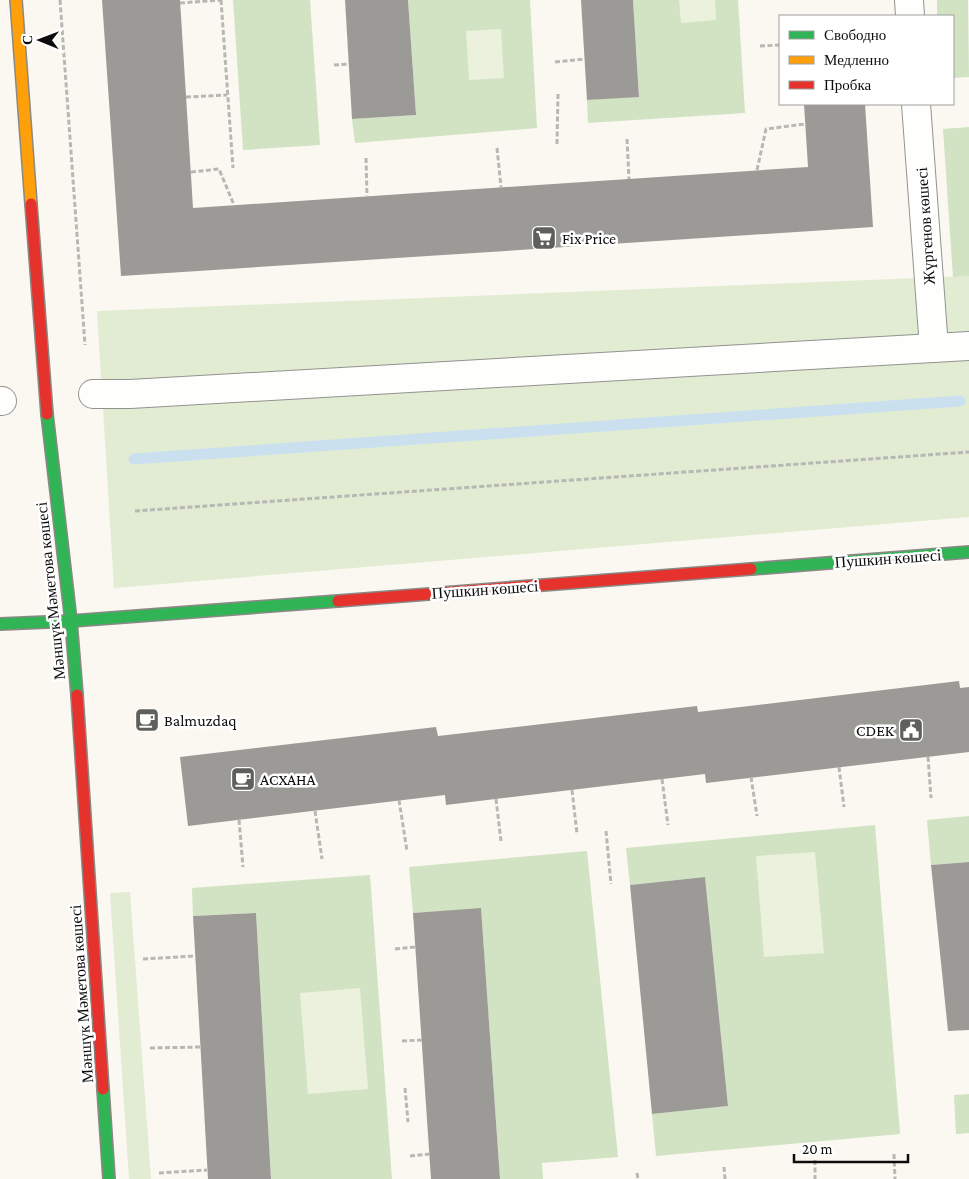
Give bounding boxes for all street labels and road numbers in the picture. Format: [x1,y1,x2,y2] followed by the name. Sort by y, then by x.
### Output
[913,166,939,285] street label: Жүргенов көшесі
[33,500,69,681] street label: Мәншүк Мәметова көшесі
[834,546,943,572] street label: Пушкин көшесі
[431,577,540,603] street label: Пушкин көшесі
[67,904,97,1084] street label: Мәншүк Мәметова көшесі

